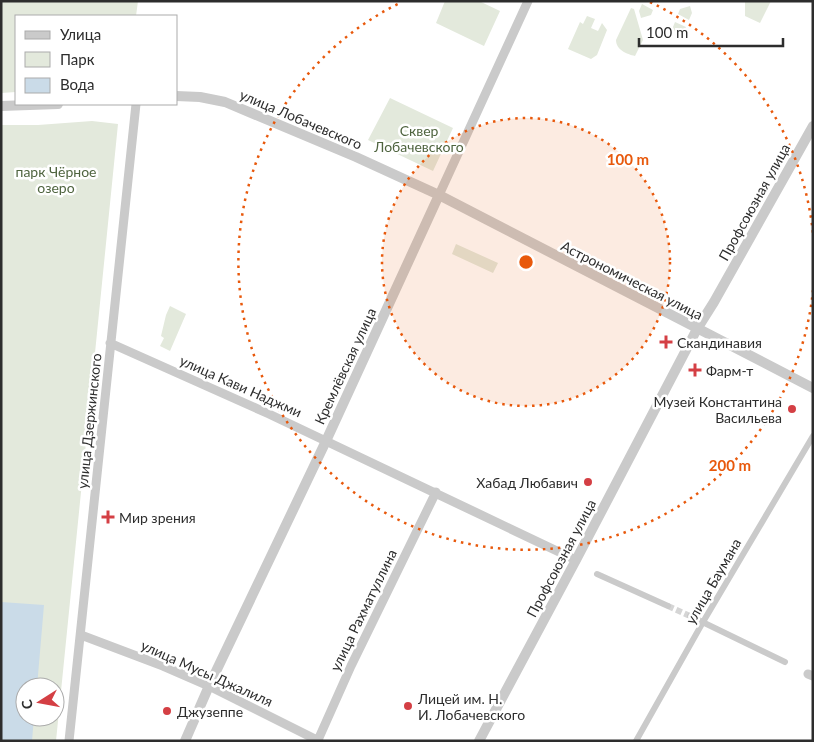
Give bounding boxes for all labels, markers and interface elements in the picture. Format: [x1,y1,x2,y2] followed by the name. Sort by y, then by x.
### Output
[15,15,178,105] legend
[639,15,783,47] scale bar
[646,23,688,41] text: 100 m
[60,25,101,43] text: Улица
[60,50,95,68] text: Парк
[60,75,95,93] text: Вода
[237,86,365,153] street label: улица Лобачевского
[373,122,464,155] park label: Сквер Лобачевского
[715,141,793,263] street label: Профсоюзная улица
[607,150,649,168] text: 100 m
[16,163,97,196] park label: парк Чёрное озеро
[558,237,706,323] street label: Астрономическая улица
[517,253,535,271] centre of rings
[311,305,379,427] street label: Кремлёвская улица
[677,334,762,351] place label: Скандинавия
[659,335,673,349] marker: Скандинавия
[177,351,305,421] street label: улица Кави Наджми
[73,352,105,490] street label: улица Дзержинского
[706,362,753,379] place label: Фарм-т
[688,363,702,377] marker: Фарм-т
[653,393,782,426] place label: Музей Константина Васильева
[786,403,798,415] marker: Музей Константина Васильева
[709,456,751,474] text: 200 m
[476,474,578,491] place label: Хабад Любавич
[582,476,594,488] marker: Хабад Любавич
[523,496,599,620] street label: Профсоюзная улица
[119,509,196,526] place label: Мир зрения
[101,510,115,524] marker: Мир зрения
[682,535,744,627] street label: улица Баумана
[326,546,400,674] street label: улица Рахматуллина
[138,636,276,710] street label: улица Мусы Джалиля
[15,677,65,727] north arrow
[417,690,525,723] place label: Лицей им. Н. И. Лобачевского
[17,698,36,711] text: С
[402,700,414,712] marker: Лицей им. Н. И. Лобачевского
[177,703,243,720] place label: Джузеппе
[161,705,173,717] marker: Джузеппе

